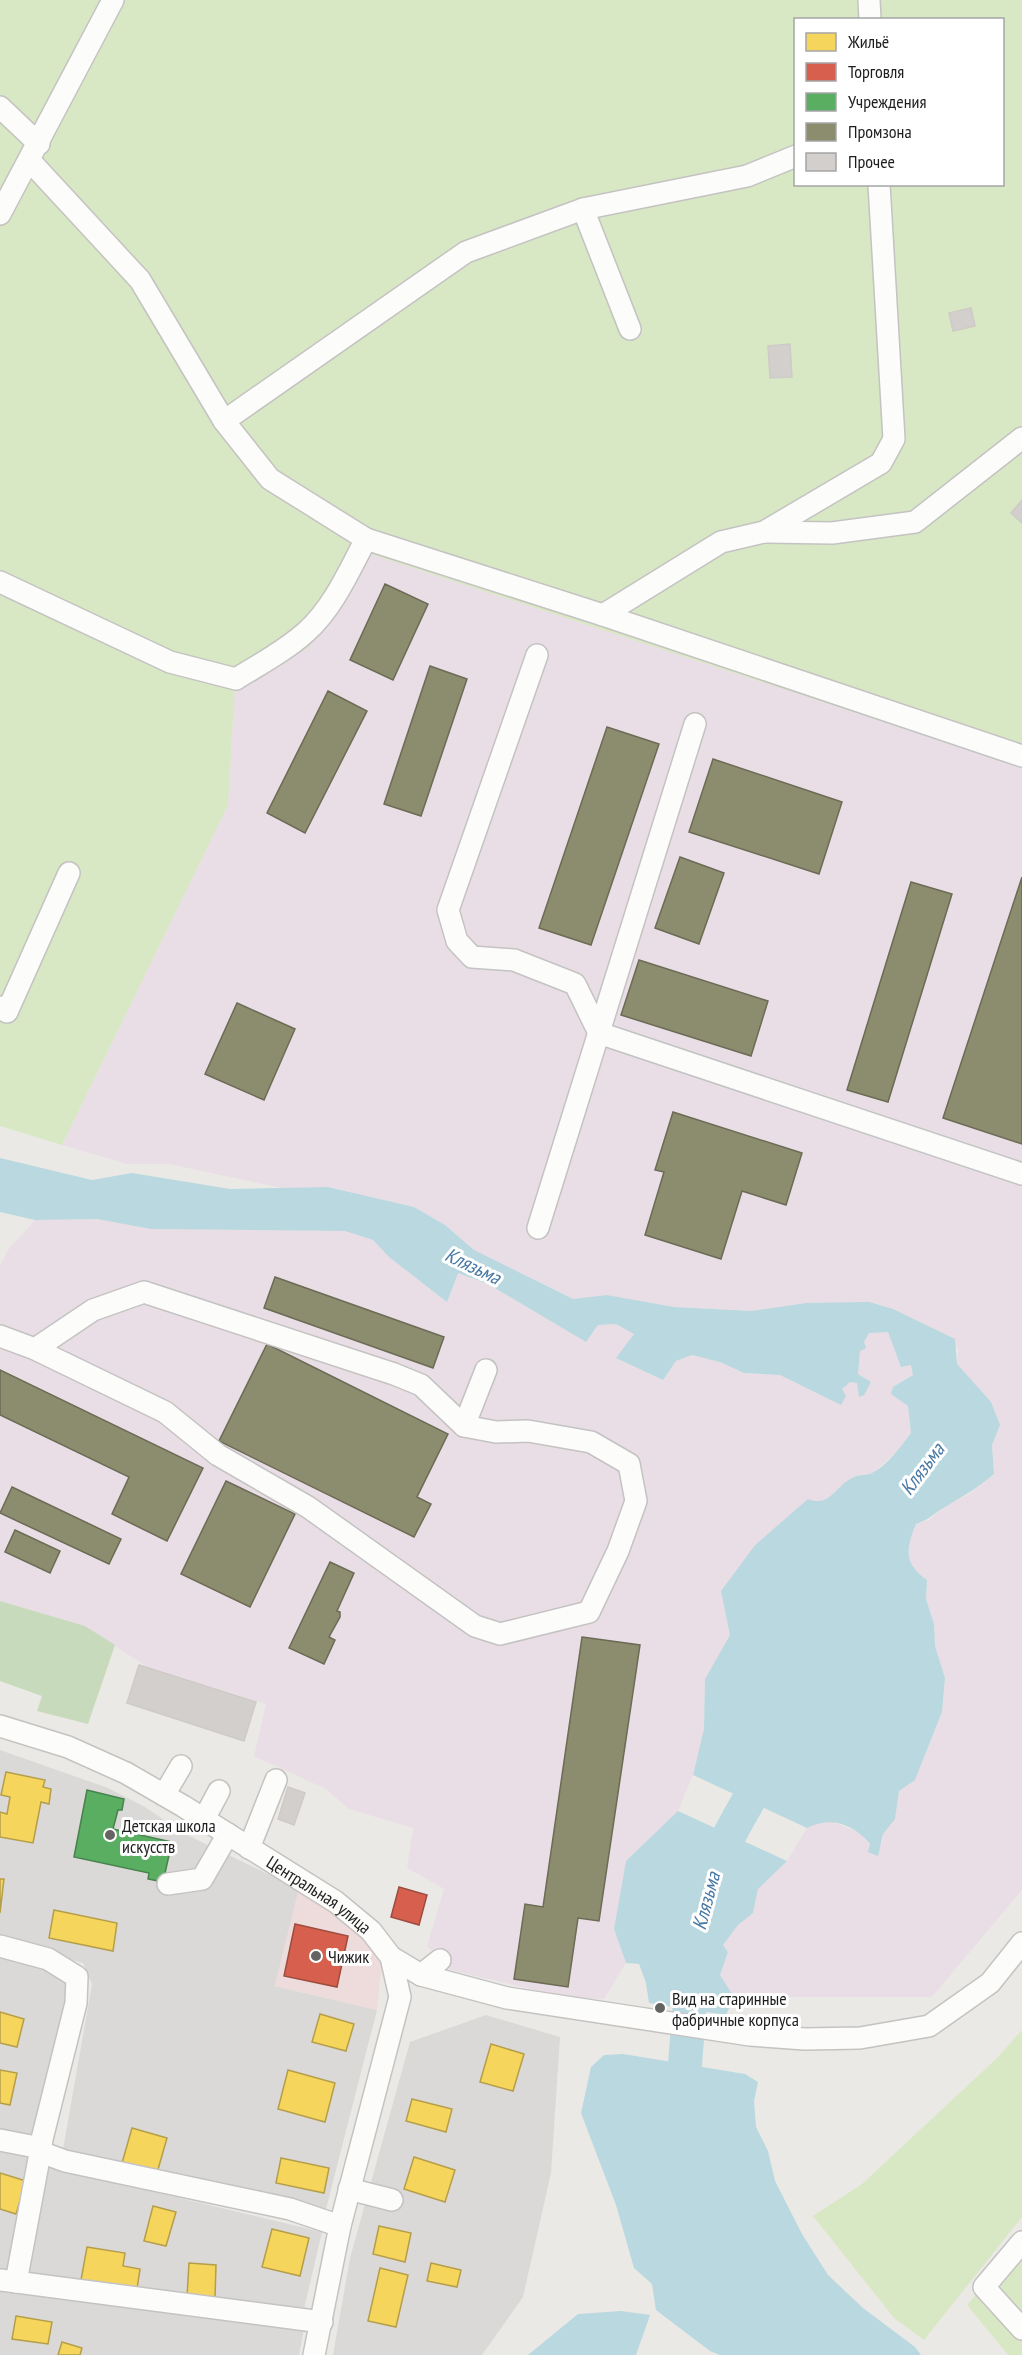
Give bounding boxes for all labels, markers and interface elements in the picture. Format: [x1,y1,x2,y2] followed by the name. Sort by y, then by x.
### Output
[794,18,1004,186] legend
[847,30,889,53] text: Жильё
[848,60,904,83] text: Торговля
[848,90,926,113] text: Учреждения
[848,120,912,143] text: Промзона
[848,150,895,173] text: Прочее
[441,1241,506,1291] water label: Клязьма
[894,1437,951,1500] water label: Клязьма
[122,1814,216,1858] place label: Детская школа искусств
[103,1828,117,1842] marker: Детская школа искусств
[263,1850,376,1938] street label: Центральная улица
[686,1868,726,1933] water label: Клязьма
[328,1945,369,1968] place label: Чижик
[309,1949,323,1963] marker: Чижик
[672,1987,799,2031] place label: Вид на старинные фабричные корпуса
[653,2001,667,2015] marker: Вид на старинные фабричные корпуса

